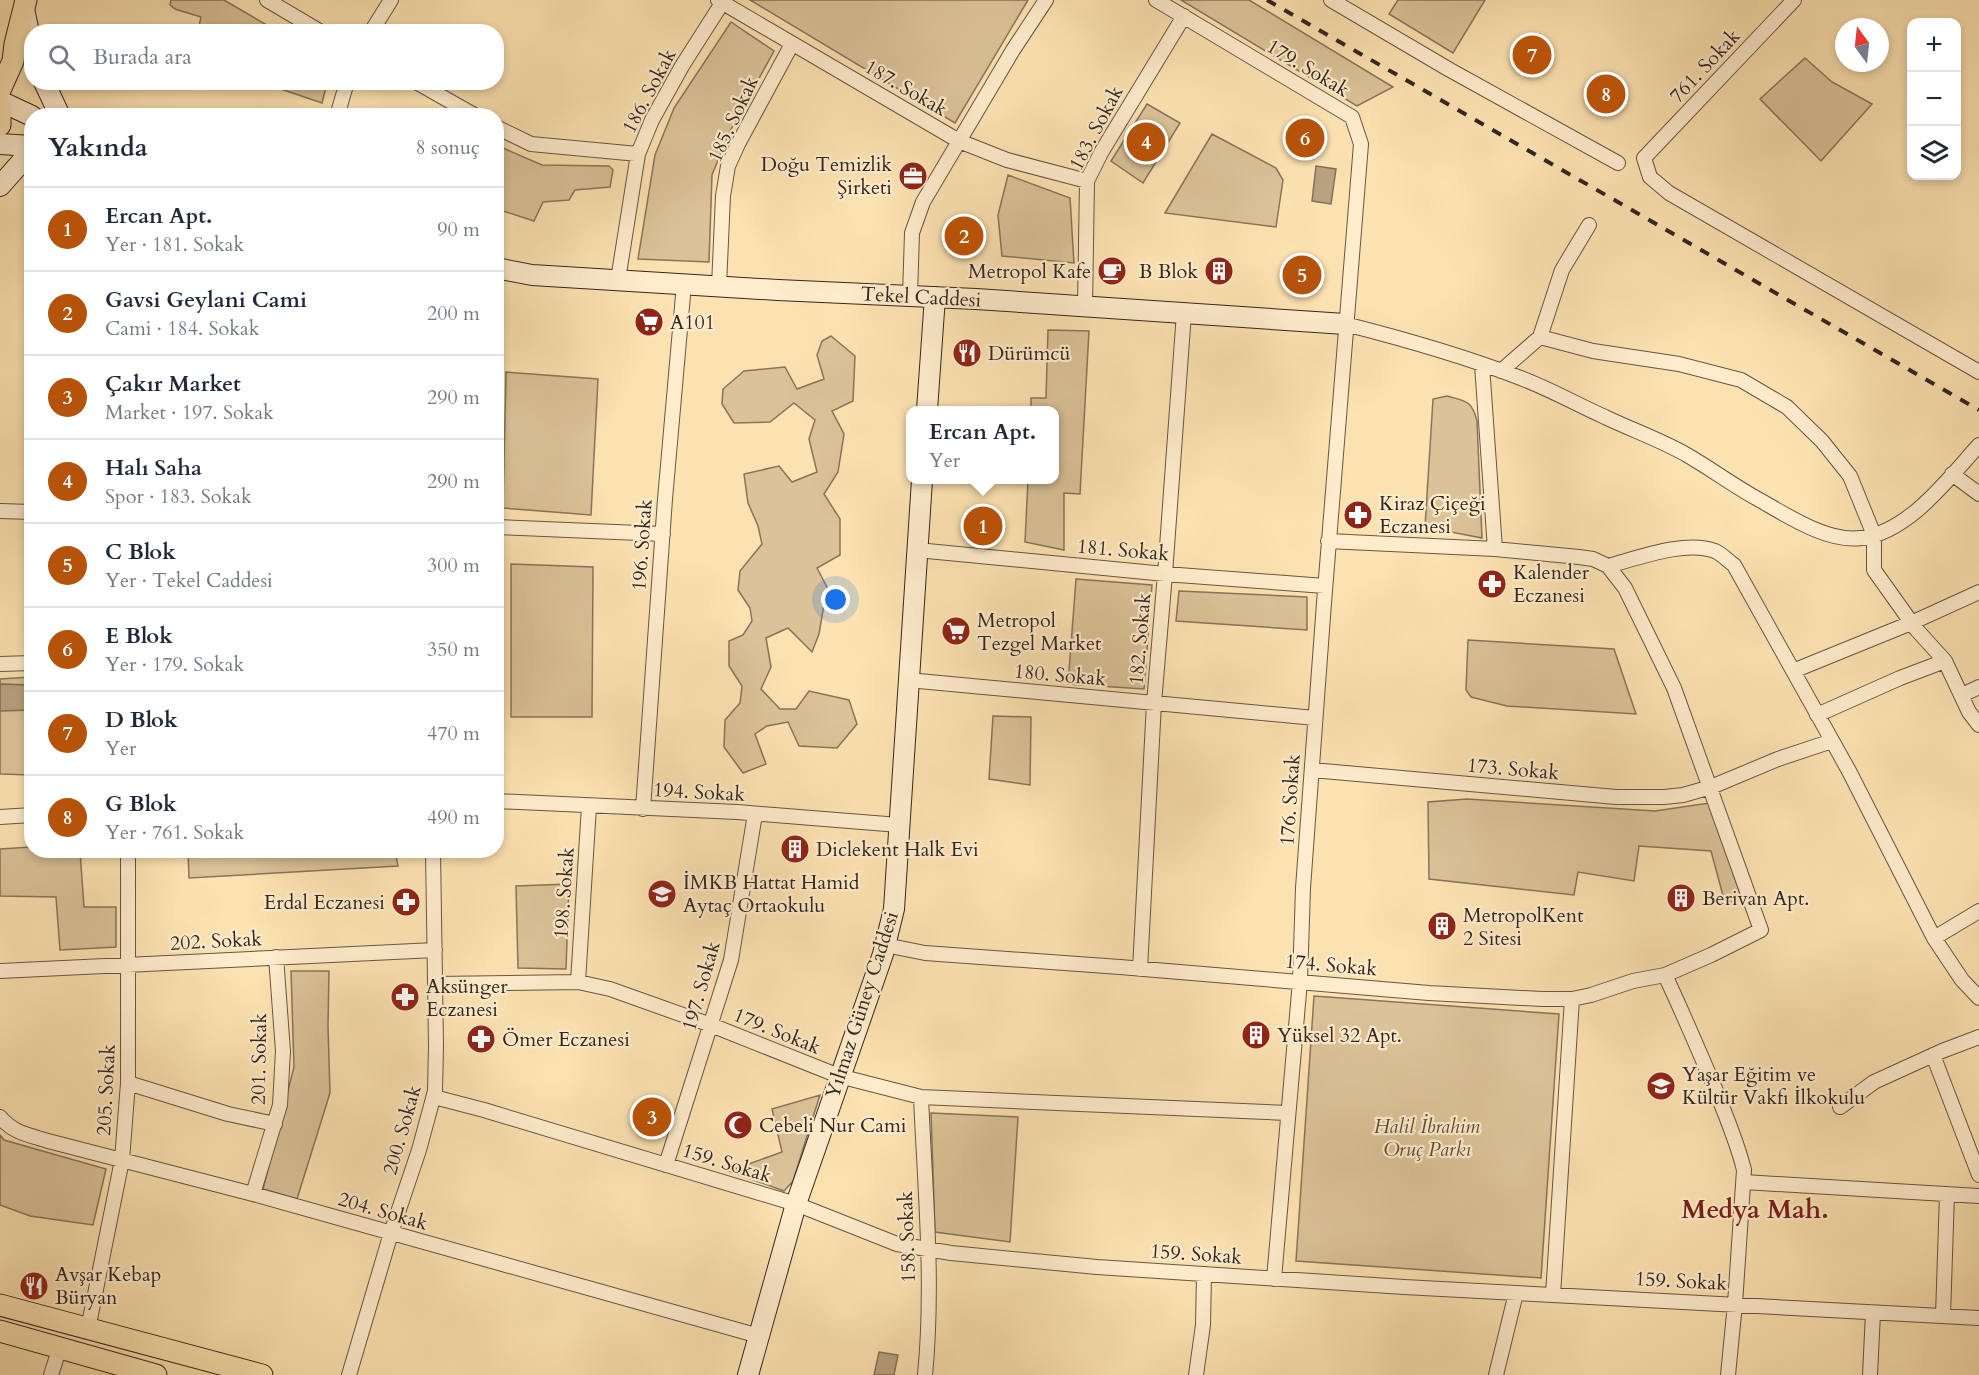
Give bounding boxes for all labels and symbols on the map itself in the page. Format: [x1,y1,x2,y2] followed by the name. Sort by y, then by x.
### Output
[1835,18,1889,72] north arrow
[1664,23,1746,109] street label: 761. Sokak
[1512,32,1552,78] pin: 7
[1262,33,1355,103] street label: 179. Sokak
[615,44,683,138] street label: 186. Sokak
[859,53,953,123] street label: 187. Sokak
[701,71,765,166] street label: 185. Sokak
[1586,72,1626,116] pin: 8
[1062,81,1130,175] street label: 183. Sokak
[1286,116,1324,160] pin: 6
[1126,120,1166,164] pin: 4
[761,151,892,201] place label: Doğu Temizlik Şirketi
[897,160,929,192] office icon: Doğu Temizlik Şirketi
[944,214,984,258] pin: 2
[1282,252,1322,298] pin: 5
[1096,255,1128,287] cafe icon: Metropol Kafe
[1203,255,1235,287] building icon: B Blok
[968,258,1091,285] place label: Metropol Kafe
[1139,258,1198,285] place label: B Blok
[860,280,982,314] street label: Tekel Caddesi
[633,306,665,338] supermarket icon: A101
[670,309,715,336] place label: A101
[951,337,983,369] restaurant icon: Dürümcü
[988,340,1070,367] place label: Dürümcü
[1379,490,1486,540] place label: Kiraz Çiçeği Eczanesi
[625,498,659,592] street label: 196. Sokak
[1342,499,1374,531] pharmacy icon: Kiraz Çiçeği Eczanesi
[964,504,1002,548] pin: 1
[1076,533,1170,567] street label: 181. Sokak
[1513,559,1590,609] place label: Kalender Eczanesi
[1476,568,1508,600] pharmacy icon: Kalender Eczanesi
[821,585,850,614] your location
[1123,592,1157,686] street label: 182. Sokak
[977,607,1102,657] place label: Metropol Tezgel Market
[940,615,972,647] supermarket icon: Metropol Tezgel Market
[1013,658,1107,692] street label: 180. Sokak
[1466,752,1560,786] street label: 173. Sokak
[1273,753,1307,847] street label: 176. Sokak
[652,776,746,808] street label: 194. Sokak
[779,833,811,865] building icon: Diclekent Halk Evi
[816,836,979,863] place label: Diclekent Halk Evi
[547,846,581,940] street label: 198. Sokak
[683,869,860,919] place label: İMKB Hattat Hamid Aytaç Ortaokulu
[646,878,678,910] school or university icon: İMKB Hattat Hamid Aytaç Ortaokulu
[1665,882,1697,914] building icon: Berivan Apt.
[1702,885,1809,912] place label: Berivan Apt.
[390,886,422,918] pharmacy icon: Erdal Eczanesi
[264,889,385,916] place label: Erdal Eczanesi
[1463,902,1584,952] place label: MetropolKent 2 Sitesi
[819,908,905,1102] street label: Yılmaz Güney Caddesi
[1426,910,1458,942] building icon: MetropolKent 2 Sitesi
[169,925,263,957] street label: 202. Sokak
[675,938,727,1034] street label: 197. Sokak
[1284,948,1378,982] street label: 174. Sokak
[426,973,508,1023] place label: Aksünger Eczanesi
[389,981,421,1013] pharmacy icon: Aksünger Eczanesi
[729,1001,825,1061] street label: 179. Sokak
[245,1012,273,1105] street label: 201. Sokak
[1240,1019,1272,1051] building icon: Yüksel 32 Apt.
[1277,1022,1402,1049] place label: Yüksel 32 Apt.
[465,1023,497,1055] pharmacy icon: Ömer Eczanesi
[502,1026,630,1053] place label: Ömer Eczanesi
[90,1043,122,1137] street label: 205. Sokak
[1682,1061,1865,1111] place label: Yaşar Eğitim ve Kültür Vakfı İlkokulu
[1645,1070,1677,1102] school or university icon: Yaşar Eğitim ve Kültür Vakfı İlkokulu
[376,1082,428,1178] street label: 200. Sokak
[632,1094,672,1140] pin: 3
[722,1109,754,1141] mosque icon: Cebeli Nur Cami
[759,1112,907,1139] place label: Cebeli Nur Cami
[1374,1113,1480,1163] park label: Halil İbrahim Oruç Parkı
[679,1137,775,1189] street label: 159. Sokak
[335,1185,431,1237] street label: 204. Sokak
[892,1190,922,1283] street label: 158. Sokak
[1681,1192,1829,1227] district label: Medya Mah.
[1149,1237,1243,1271] street label: 159. Sokak
[55,1261,161,1311] place label: Avşar Kebap Büryan
[1634,1265,1728,1297] street label: 159. Sokak
[18,1270,50,1302] restaurant icon: Avşar Kebap Büryan

